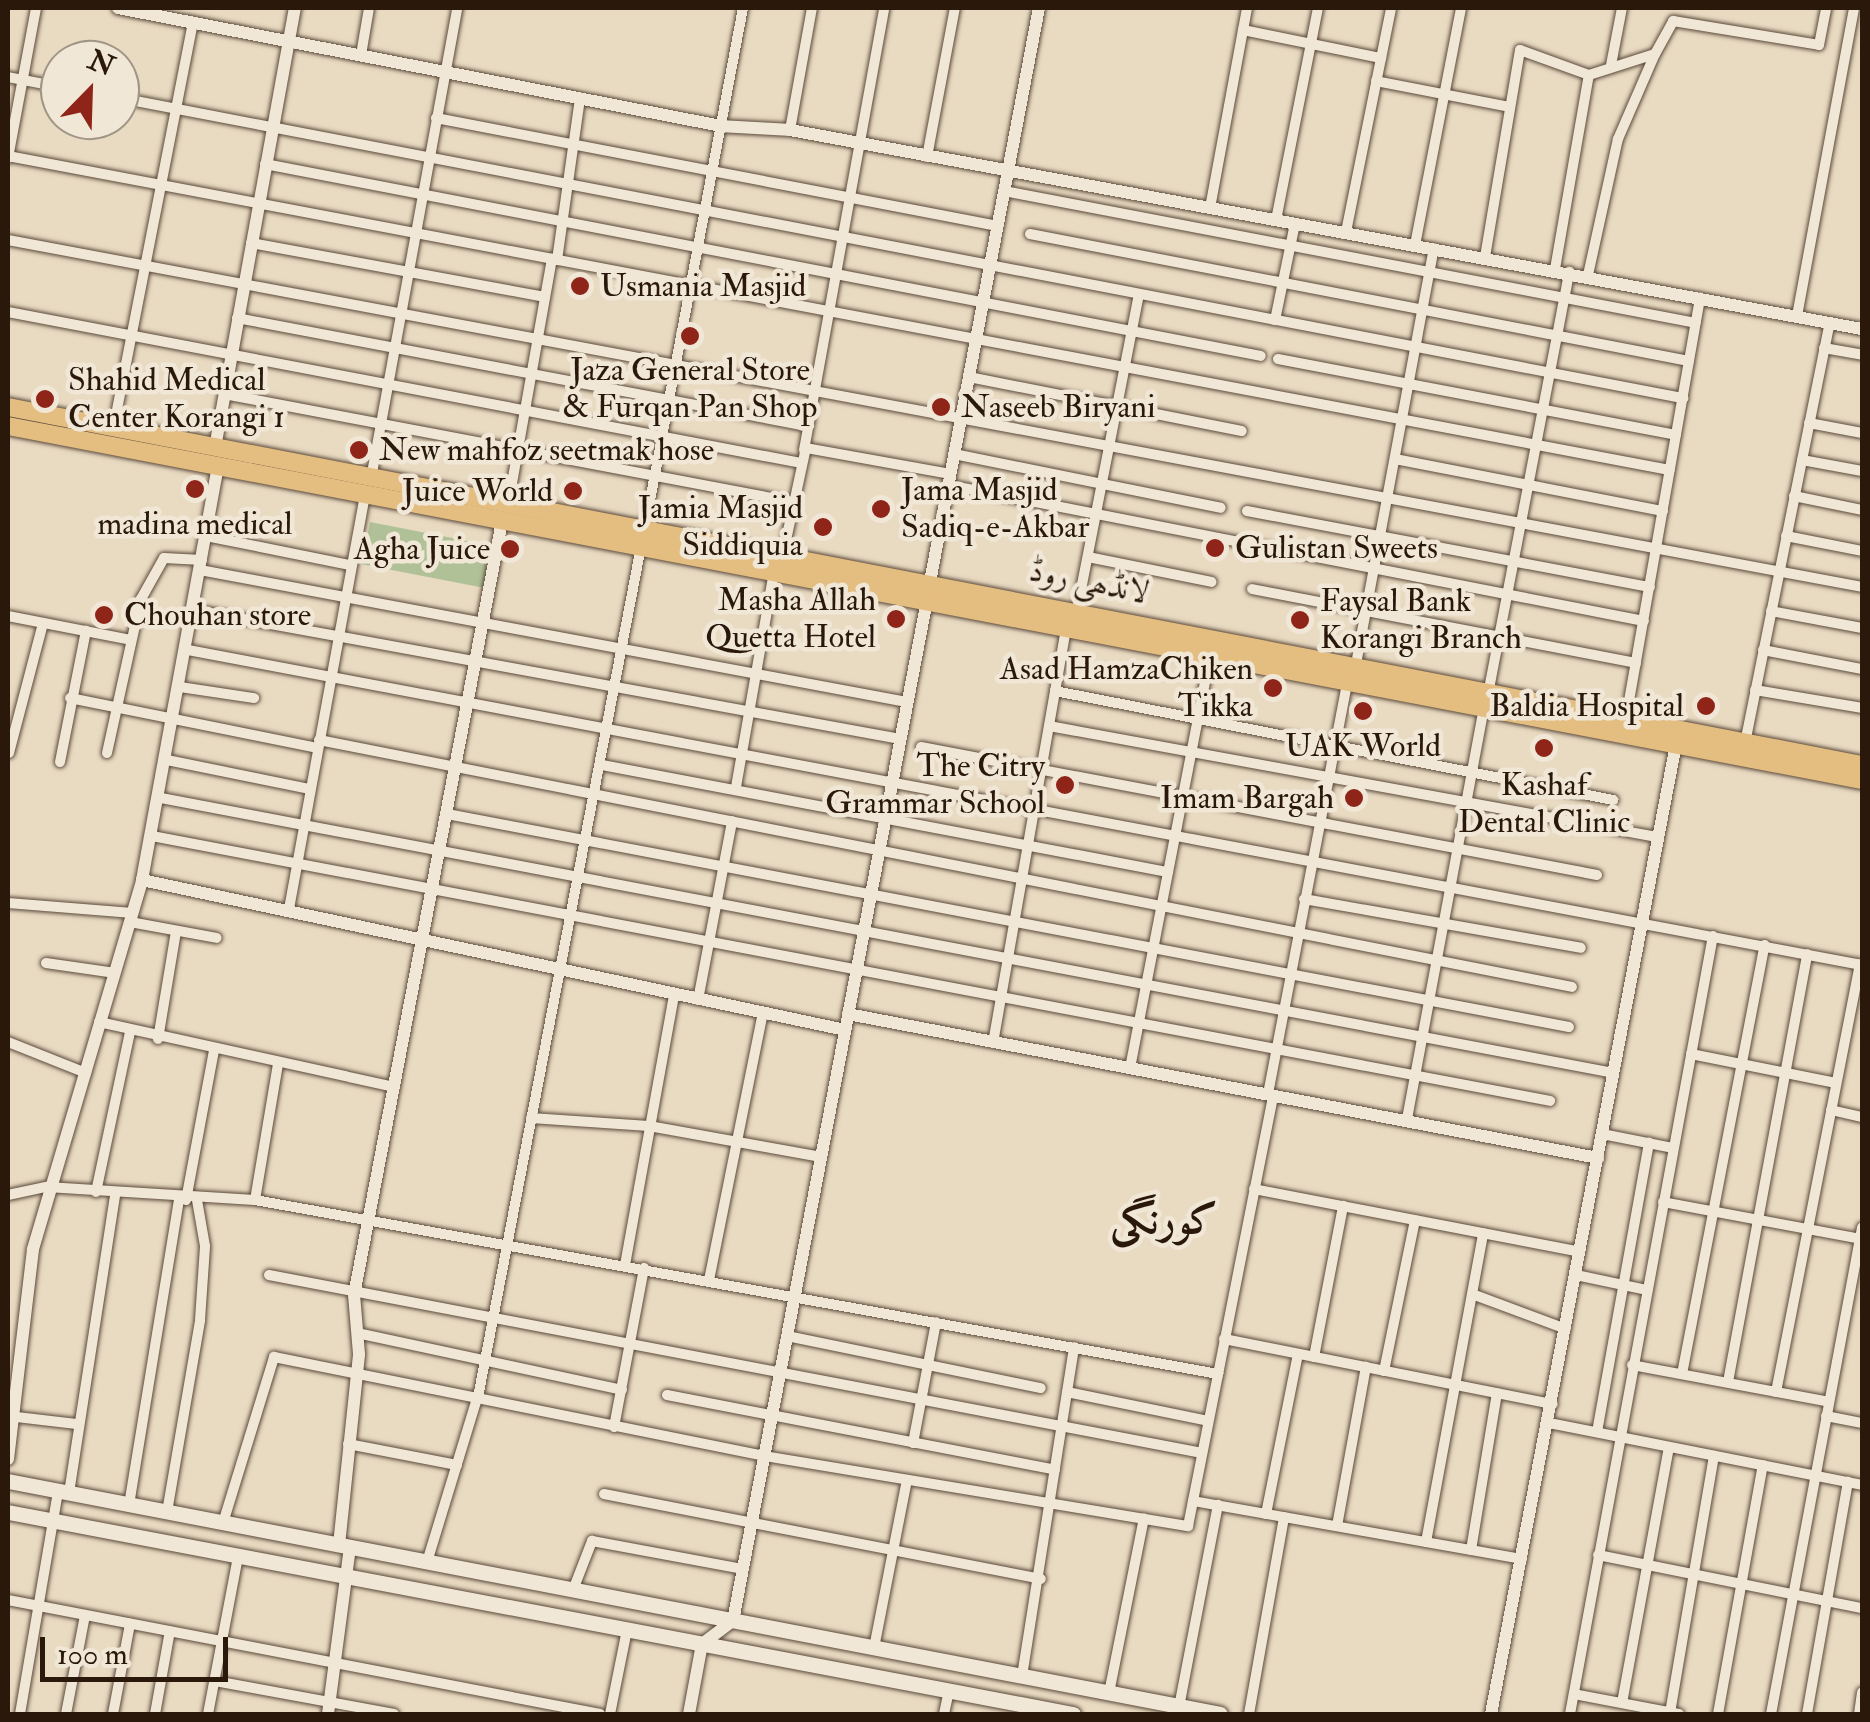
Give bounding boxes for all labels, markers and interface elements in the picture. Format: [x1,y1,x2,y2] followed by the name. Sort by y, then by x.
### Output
[40,40,140,140] north arrow
[83,43,120,85] text: N
[600,267,806,305] place label: Usmania Masjid
[569,275,591,297] marker: Usmania Masjid
[679,325,701,347] marker: Jaza General Store & Furqan Pan Shop
[563,352,817,427] place label: Jaza General Store & Furqan Pan Shop
[68,362,285,437] place label: Shahid Medical Center Korangi 1
[32,386,58,412] marker: Shahid Medical Center Korangi 1
[961,388,1156,426] place label: Naseeb Biryani
[930,396,952,418] marker: Naseeb Biryani
[379,431,714,469] place label: New mahfoz seetmak hose
[348,439,370,461] marker: New mahfoz seetmak hose
[402,472,553,510] place label: Juice World
[901,472,1089,547] place label: Jama Masjid Sadiq-e-Akbar
[184,478,206,500] marker: madina medical
[562,480,584,502] marker: Juice World
[638,490,803,565] place label: Jamia Masjid Siddiquia
[870,498,892,520] marker: Jama Masjid Sadiq-e-Akbar
[97,505,293,543] place label: madina medical
[812,516,834,538] marker: Jamia Masjid Siddiquia
[1235,529,1438,567] place label: Gulistan Sweets
[354,530,490,568] place label: Agha Juice
[1204,537,1226,559] marker: Gulistan Sweets
[499,538,521,560] marker: Agha Juice
[1026,552,1152,612] street label: لانڈھی روڈ
[705,582,876,657] place label: Masha Allah Quetta Hotel
[1320,583,1522,658] place label: Faysal Bank Korangi Branch
[124,596,311,634] place label: Chouhan store
[93,604,115,626] marker: Chouhan store
[885,608,907,630] marker: Masha Allah Quetta Hotel
[1289,609,1311,631] marker: Faysal Bank Korangi Branch
[1000,651,1253,726] place label: Asad HamzaChiken Tikka
[1262,677,1284,699] marker: Asad HamzaChiken Tikka
[1489,687,1684,725] place label: Baldia Hospital
[1693,693,1719,719] marker: Baldia Hospital
[1352,700,1374,722] marker: UAK World
[1285,727,1441,765] place label: UAK World
[1531,735,1557,761] marker: Kashaf Dental Clinic
[825,748,1045,823] place label: The Citry Grammar School
[1458,767,1630,842] place label: Kashaf Dental Clinic
[1054,774,1076,796] marker: The Citry Grammar School
[1160,779,1334,817] place label: Imam Bargah
[1343,787,1365,809] marker: Imam Bargah
[1110,1195,1218,1245] district label: کورنگی
[45,1617,232,1679] scale bar
[57,1636,128,1673] text: 100 m

